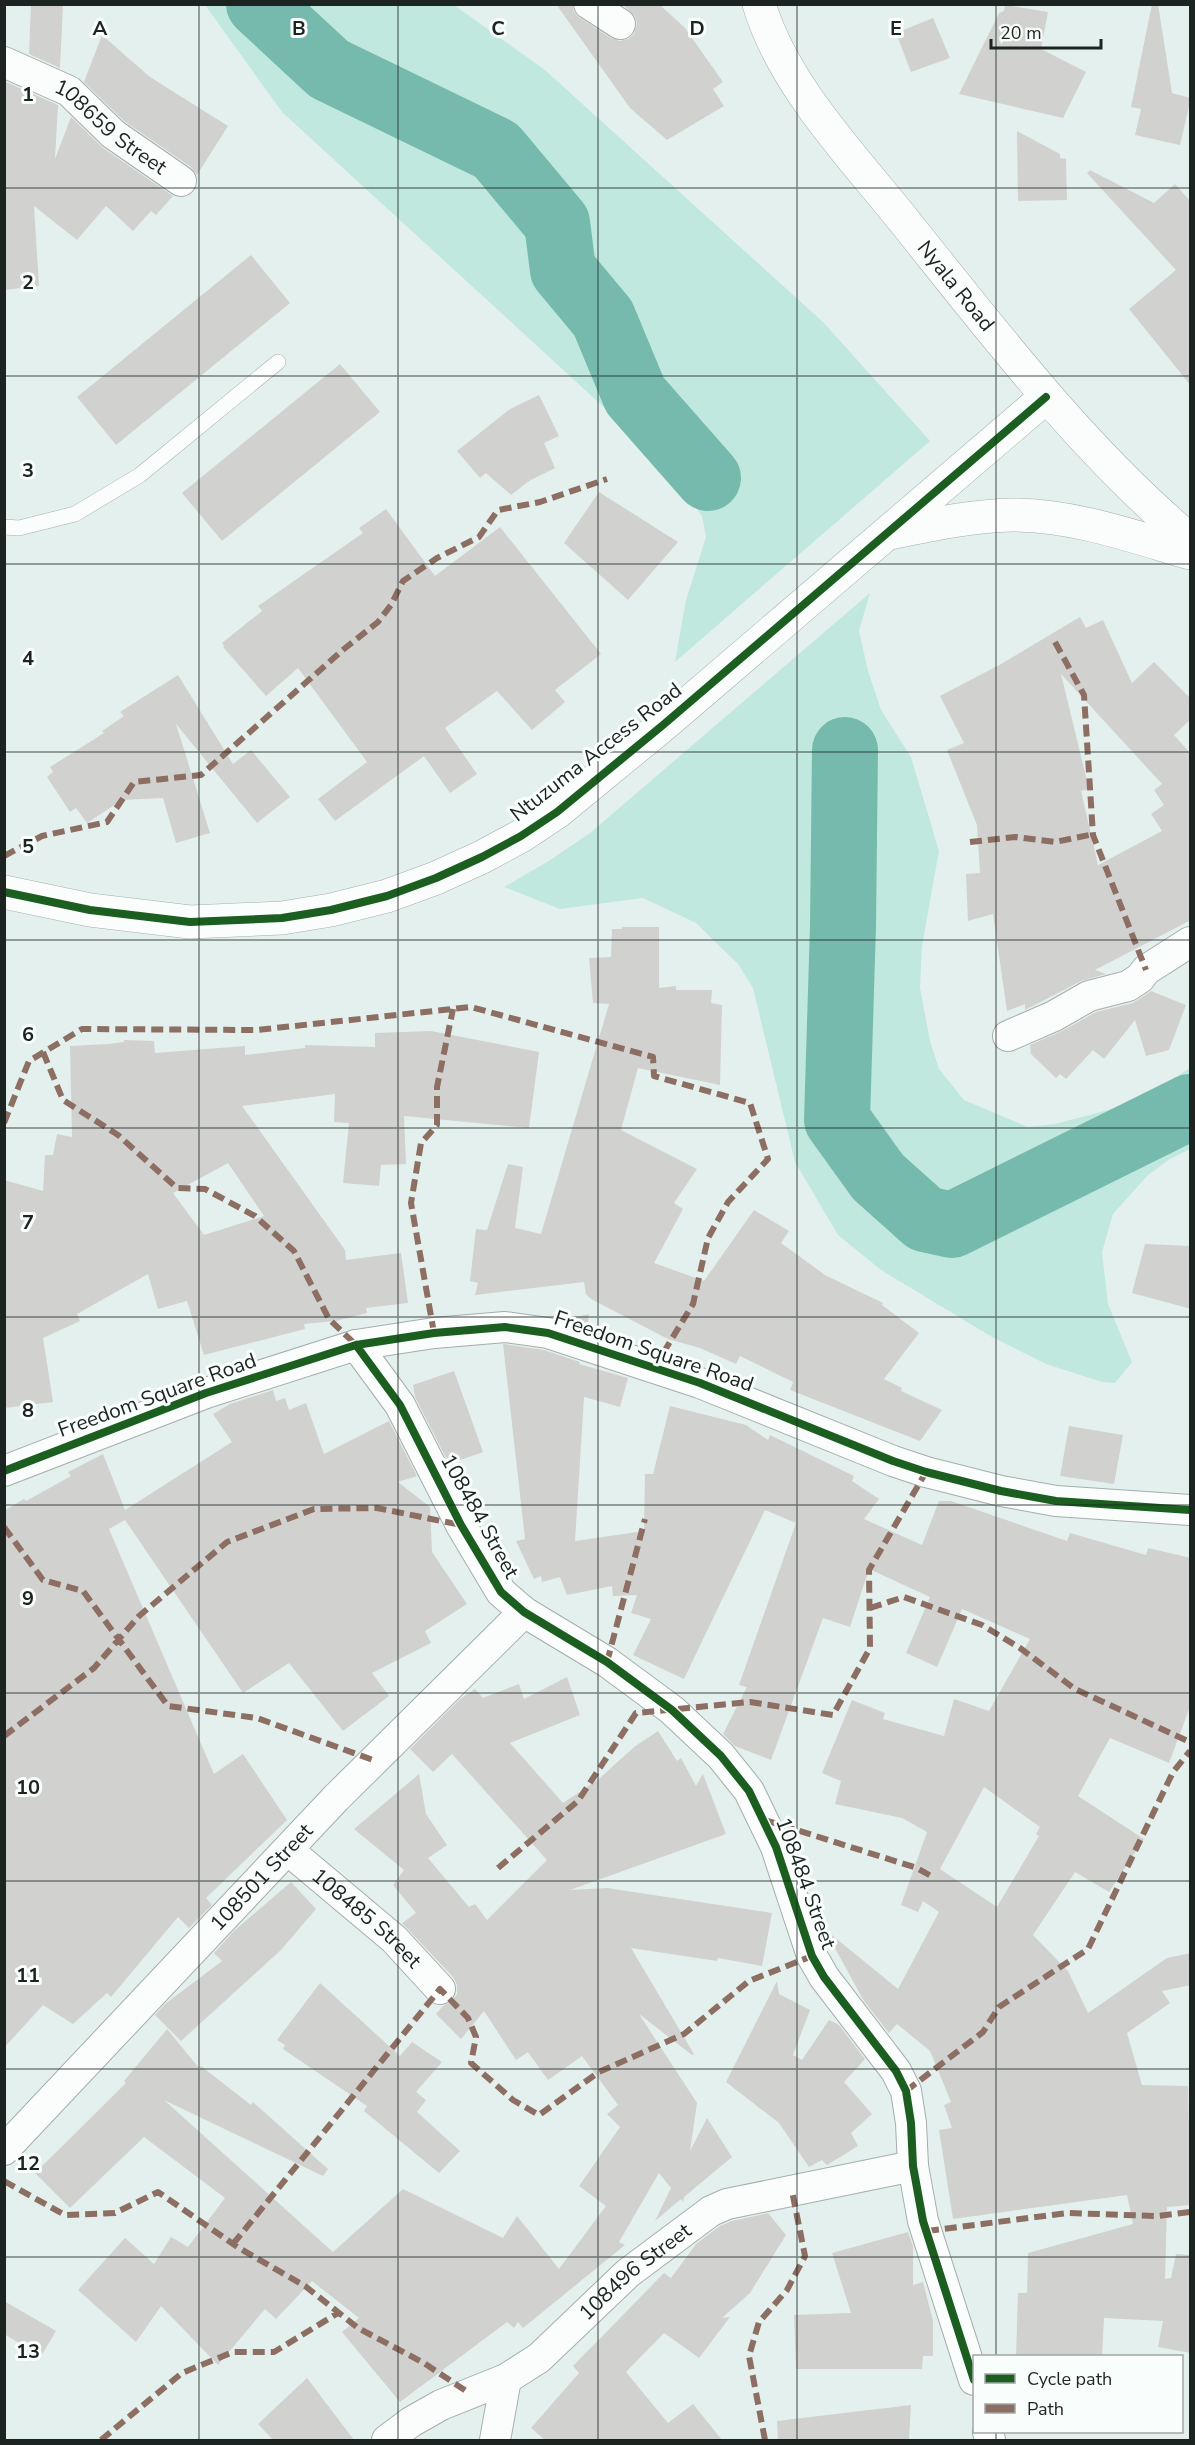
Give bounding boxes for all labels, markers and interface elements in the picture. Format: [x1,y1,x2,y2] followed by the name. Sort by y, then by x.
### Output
[991,12,1100,50] scale bar
[93,15,108,42] text: A
[292,15,306,42] text: B
[491,15,505,42] text: C
[689,15,705,42] text: D
[890,15,902,42] text: E
[1000,21,1042,45] text: 20 m
[50,72,173,181] street label: 108659 Street
[22,81,34,108] text: 1
[911,235,1001,337] street label: Nyala Road
[22,269,34,296] text: 2
[22,457,34,484] text: 3
[22,645,34,672] text: 4
[504,676,688,828] street label: Ntuzuma Access Road
[22,833,34,860] text: 5
[22,1021,34,1048] text: 6
[22,1209,34,1236] text: 7
[551,1304,757,1398] street label: Freedom Square Road
[54,1346,260,1444] street label: Freedom Square Road
[22,1397,34,1424] text: 8
[434,1449,526,1584] street label: 108484 Street
[22,1585,34,1612] text: 9
[16,1774,40,1801] text: 10
[769,1813,843,1953] street label: 108484 Street
[204,1817,319,1937] street label: 108501 Street
[306,1862,428,1975] street label: 108485 Street
[16,1962,40,1989] text: 11
[16,2150,40,2177] text: 12
[573,2216,697,2327] street label: 108496 Street
[16,2338,40,2365] text: 13
[973,2355,1183,2433] legend
[1027,2367,1112,2391] text: Cycle path
[1027,2397,1064,2421] text: Path

